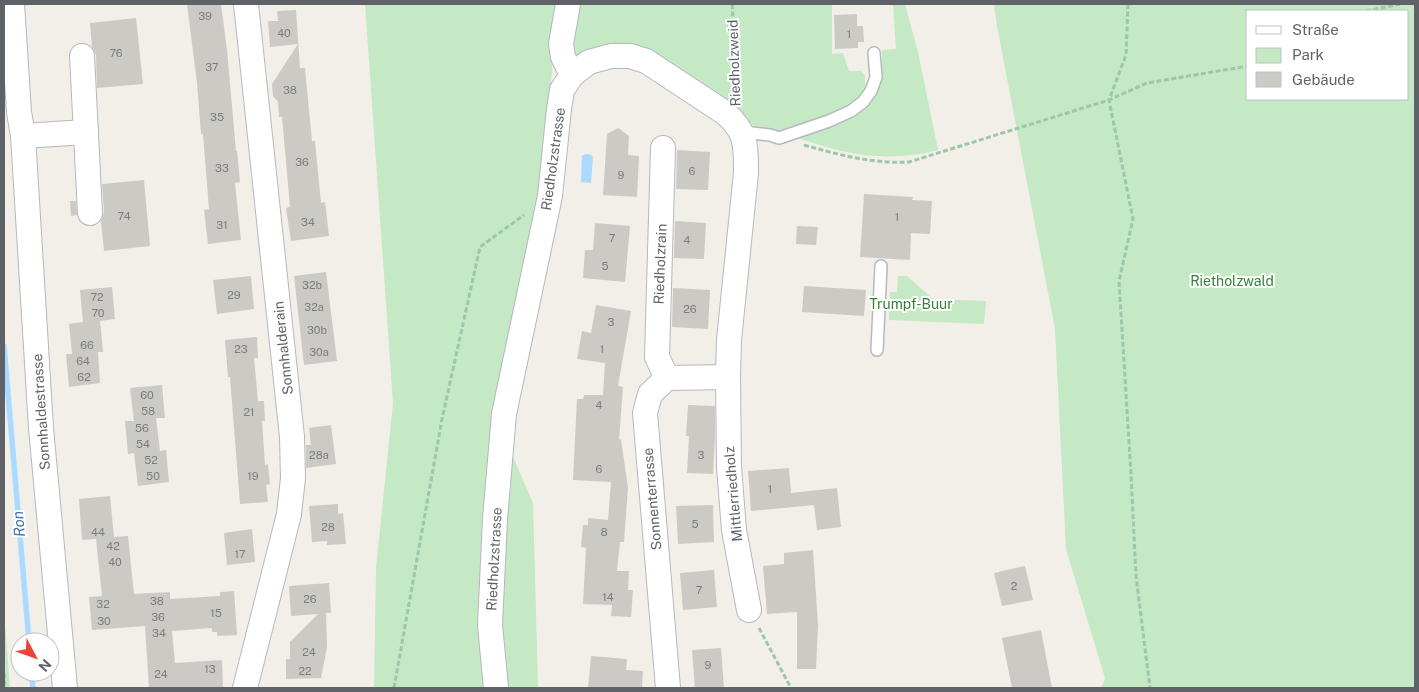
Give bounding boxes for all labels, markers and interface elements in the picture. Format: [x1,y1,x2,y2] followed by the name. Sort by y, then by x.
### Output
[198,10,212,22] house number: 39
[1246,10,1409,100] legend
[724,19,744,107] street label: Riedholzweid
[1292,21,1339,38] text: Straße
[277,27,291,39] house number: 40
[847,28,851,40] house number: 1
[1292,46,1324,63] text: Park
[109,47,123,59] house number: 76
[205,61,219,73] house number: 37
[1292,71,1355,88] text: Gebäude
[283,84,297,96] house number: 38
[538,107,568,211] street label: Riedholzstrasse
[210,111,224,123] house number: 35
[295,156,309,168] house number: 36
[215,162,229,174] house number: 33
[689,165,696,177] house number: 6
[618,169,625,181] house number: 9
[117,210,131,222] house number: 74
[895,211,899,223] house number: 1
[301,216,315,228] house number: 34
[216,219,228,231] house number: 31
[651,223,669,305] street label: Riedholzrain
[609,232,616,244] house number: 7
[684,234,691,246] house number: 4
[601,260,609,272] house number: 5
[1190,273,1274,289] park label: Rietholzwald
[302,279,322,291] house number: 32b
[227,289,241,301] house number: 29
[90,291,104,303] house number: 72
[869,296,953,312] park label: Trumpf-Buur
[270,300,296,396] street label: Sonnhalderain
[304,301,324,313] house number: 32a
[683,303,697,315] house number: 26
[91,307,105,319] house number: 70
[608,316,615,328] house number: 3
[307,324,328,336] house number: 30b
[80,339,94,351] house number: 66
[234,343,248,355] house number: 23
[600,343,604,355] house number: 1
[309,346,329,358] house number: 30a
[29,353,53,471] street label: Sonnhaldestrasse
[76,355,90,367] house number: 64
[77,371,91,383] house number: 62
[140,389,154,401] house number: 60
[596,399,603,411] house number: 4
[141,405,155,417] house number: 58
[243,406,255,418] house number: 21
[135,422,149,434] house number: 56
[136,438,150,450] house number: 54
[721,445,745,542] street label: Mittlerriedholz
[640,447,664,551] street label: Sonnenterrasse
[309,449,329,461] house number: 28a
[698,449,705,461] house number: 3
[144,454,158,466] house number: 52
[596,463,603,475] house number: 6
[146,470,160,482] house number: 50
[247,470,259,482] house number: 19
[768,483,772,495] house number: 1
[483,507,505,611] street label: Riedholzstrasse
[9,510,28,538] water label: Ron
[691,518,699,530] house number: 5
[321,521,335,533] house number: 28
[91,526,105,538] house number: 44
[600,526,608,538] house number: 8
[106,540,120,552] house number: 42
[234,548,246,560] house number: 17
[108,556,122,568] house number: 40
[1011,580,1018,592] house number: 2
[696,584,703,596] house number: 7
[602,591,614,603] house number: 14
[303,593,317,605] house number: 26
[150,595,164,607] house number: 38
[96,598,110,610] house number: 32
[210,607,222,619] house number: 15
[151,611,165,623] house number: 36
[97,615,111,627] house number: 30
[152,627,166,639] house number: 34
[10,632,60,682] north arrow
[302,646,316,658] house number: 24
[35,656,54,675] text: N
[705,659,712,671] house number: 9
[204,663,216,675] house number: 13
[298,665,312,677] house number: 22
[154,668,168,680] house number: 24

